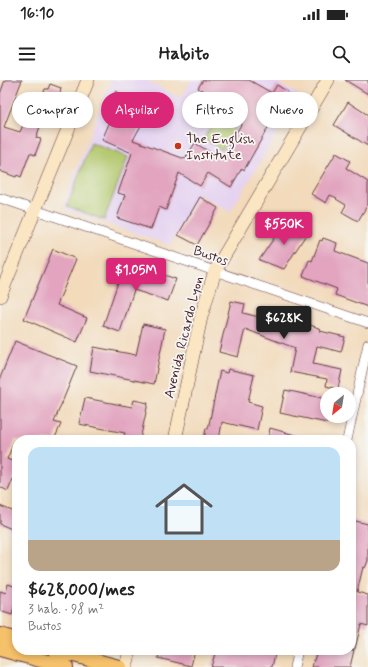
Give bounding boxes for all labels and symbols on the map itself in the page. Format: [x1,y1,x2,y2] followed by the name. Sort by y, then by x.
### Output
[186,130,255,164] place label: The English Institute
[173,141,183,151] marker: The English Institute
[256,212,312,246] pin: $550K
[191,242,231,270] street label: Bustos
[103,258,169,292] pin: $1.05M
[160,274,208,400] street label: Avenida Ricardo Lyon
[256,306,312,340] pin: $628K
[320,387,356,423] north arrow

